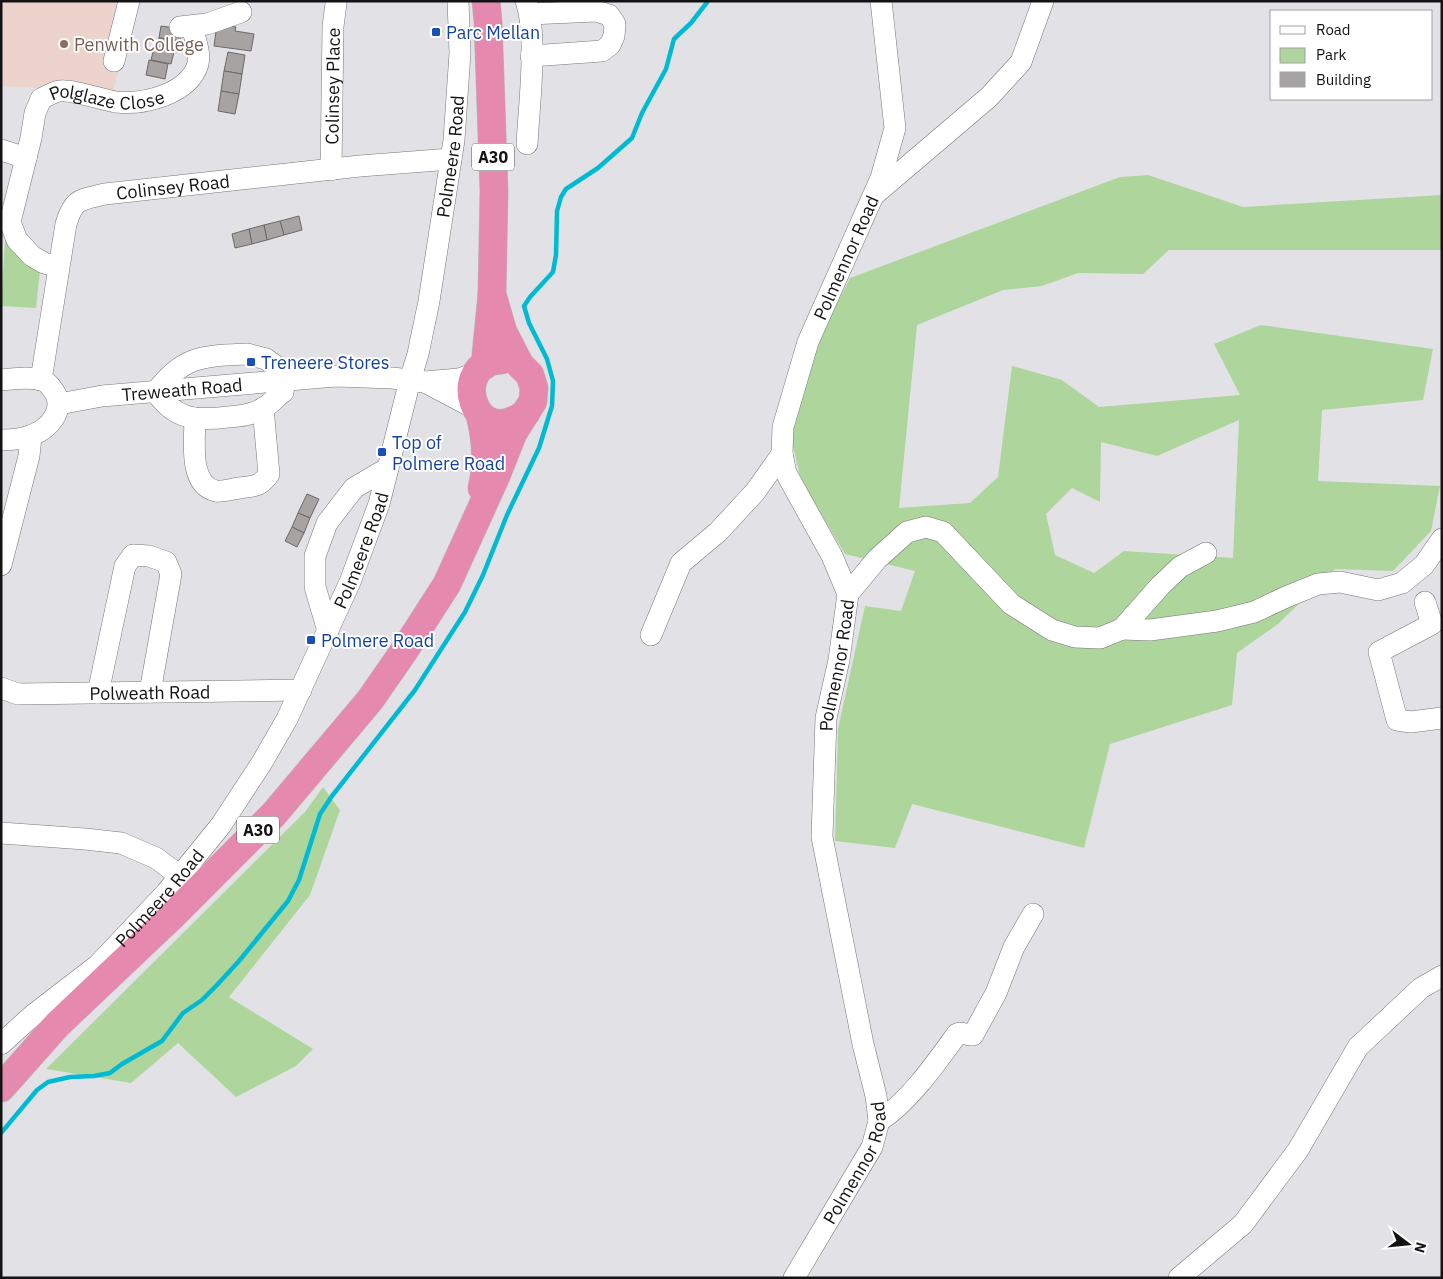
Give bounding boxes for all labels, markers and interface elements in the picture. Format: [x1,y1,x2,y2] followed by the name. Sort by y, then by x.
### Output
[1270,10,1433,100] legend
[1316,20,1351,39] text: Road
[446,21,540,44] place label: Parc Mellan
[430,26,442,38] marker: Parc Mellan
[320,27,344,145] street label: Colinsey Place
[74,33,204,56] place label: Penwith College
[58,38,70,50] marker: Penwith College
[1316,45,1346,64] text: Park
[1316,70,1371,89] text: Building
[45,79,167,114] street label: Polglaze Close
[431,94,469,219] street label: Polmeere Road
[472,144,514,170] road number: A30
[115,169,231,204] street label: Colinsey Road
[808,192,883,323] street label: Polmennor Road
[261,351,389,374] place label: Treneere Stores
[245,356,257,368] marker: Treneere Stores
[121,373,243,406] street label: Treweath Road
[392,431,505,475] place label: Top of Polmere Road
[376,446,388,458] marker: Top of Polmere Road
[328,490,393,612] street label: Polmeere Road
[814,598,859,732] street label: Polmennor Road
[321,629,434,652] place label: Polmere Road
[305,634,317,646] marker: Polmere Road
[89,680,211,704] street label: Polweath Road
[237,816,279,844] road number: A30
[110,844,208,952] street label: Polmeere Road
[817,1100,890,1228] street label: Polmennor Road
[1383,1219,1433,1269] north arrow
[1410,1240,1431,1255] text: N

